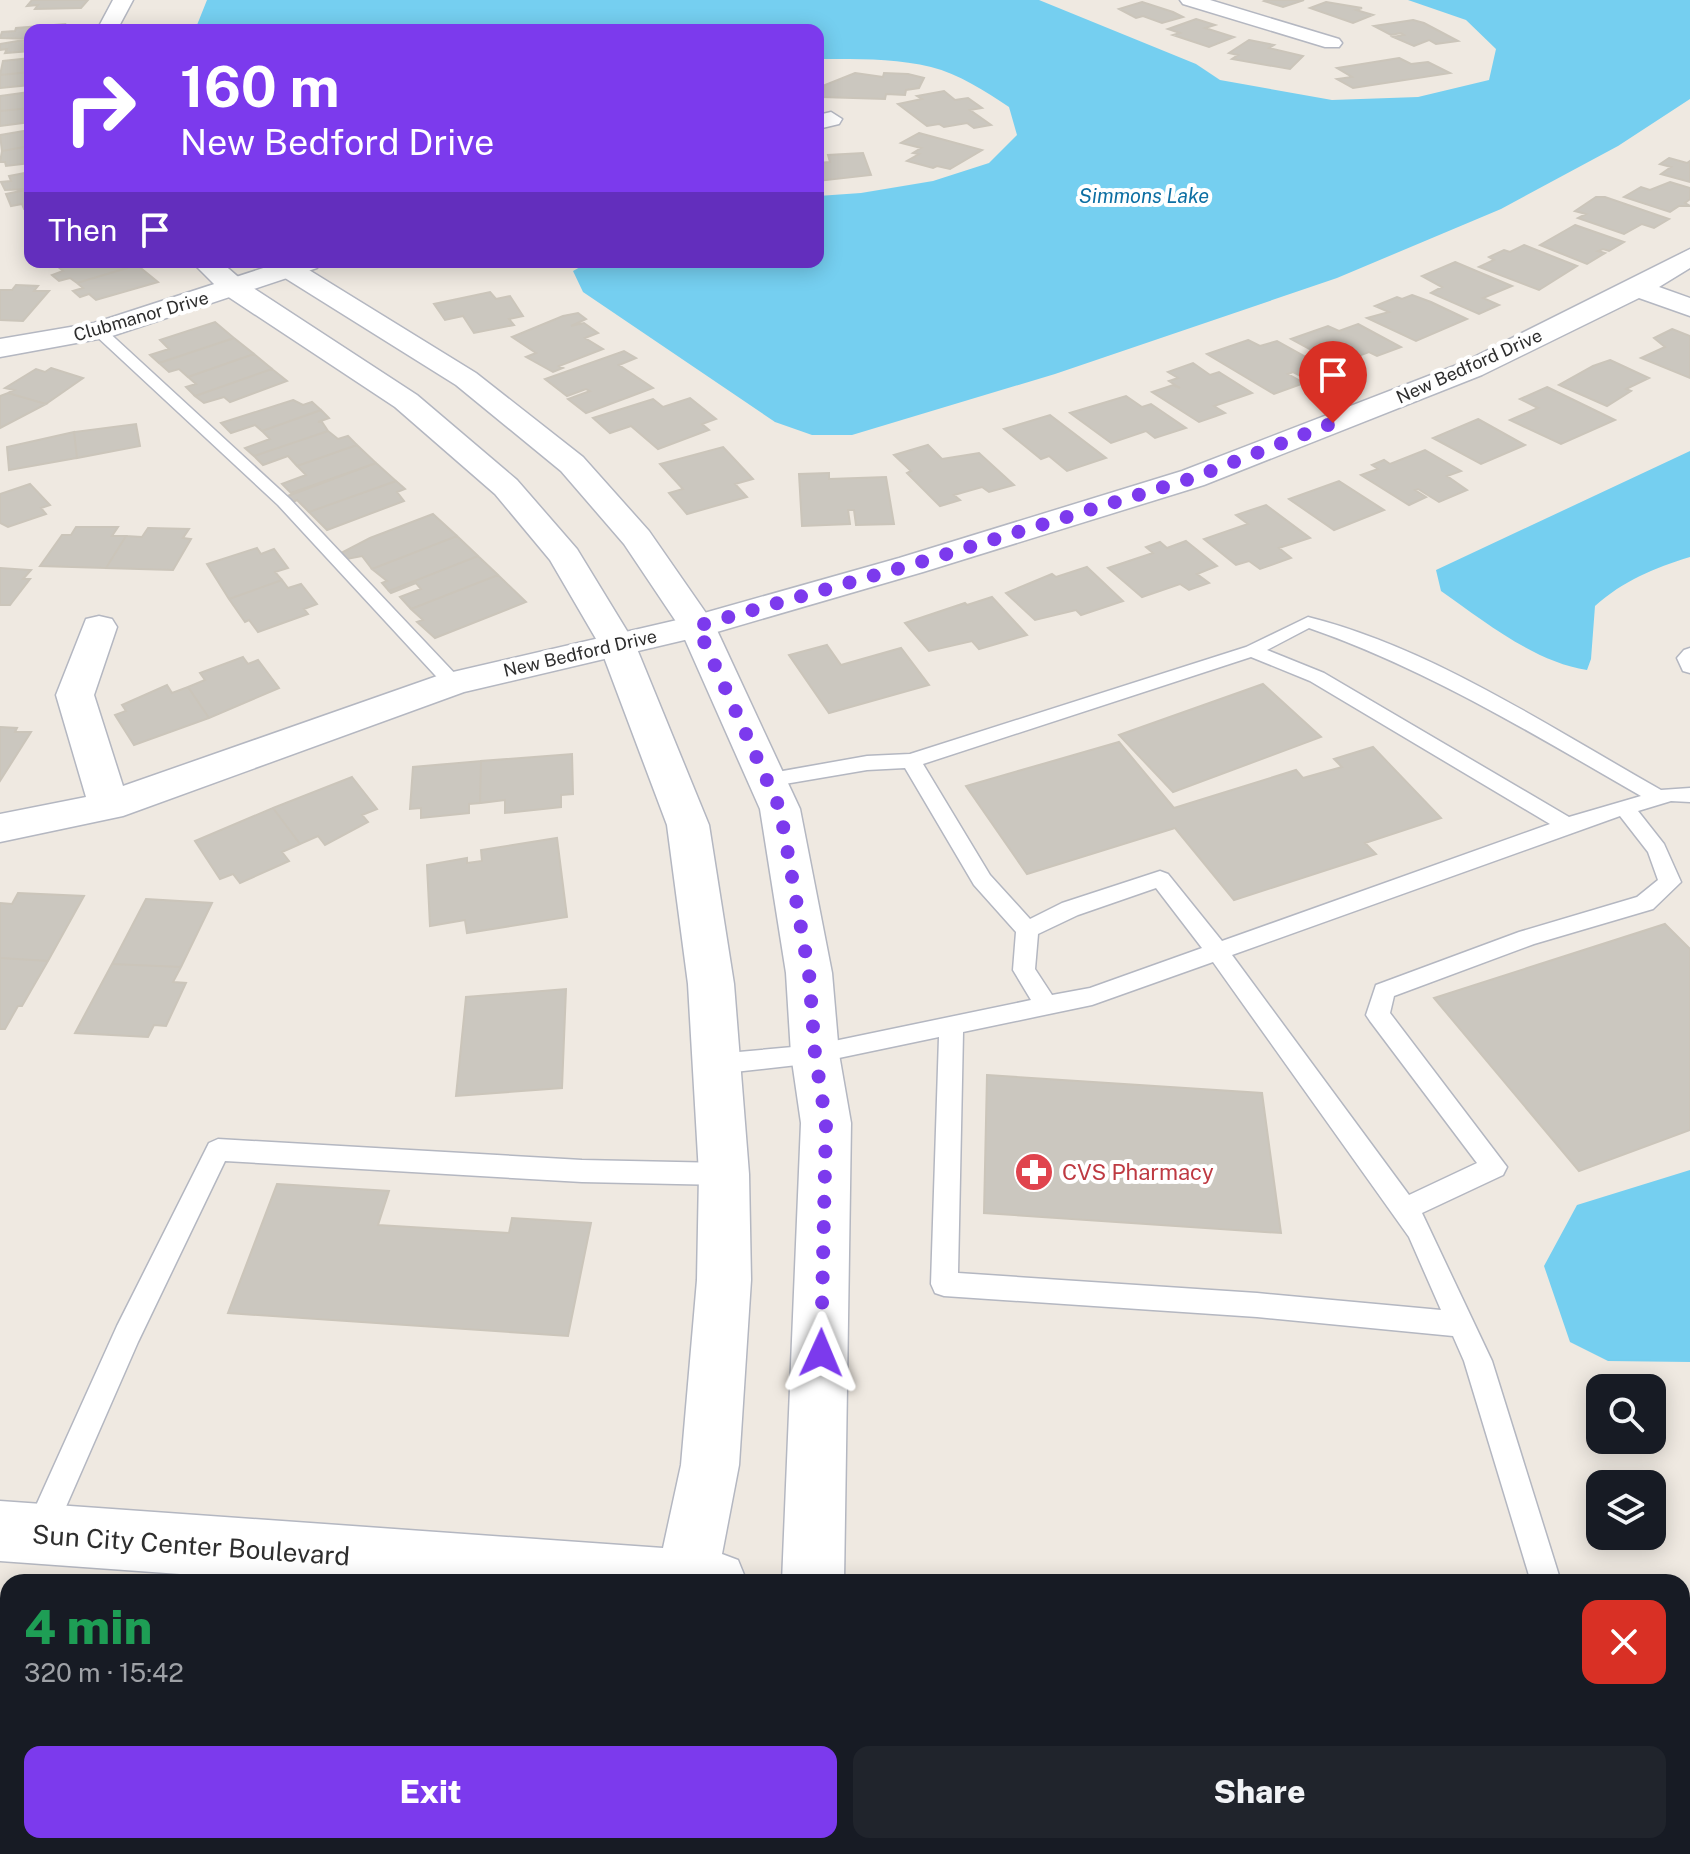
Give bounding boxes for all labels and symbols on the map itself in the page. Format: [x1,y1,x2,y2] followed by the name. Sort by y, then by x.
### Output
[1079,184,1209,208] water label: Simmons Lake
[71,287,211,345] street label: Clubmanor Drive
[1393,324,1545,408] street label: New Bedford Drive
[1299,341,1367,423] pin
[501,625,659,681] street label: New Bedford Drive
[1013,1151,1055,1193] pharmacy icon: CVS Pharmacy
[1062,1159,1214,1185] place label: CVS Pharmacy
[779,1311,863,1395] position arrow
[31,1518,351,1572] street label: Sun City Center Boulevard

